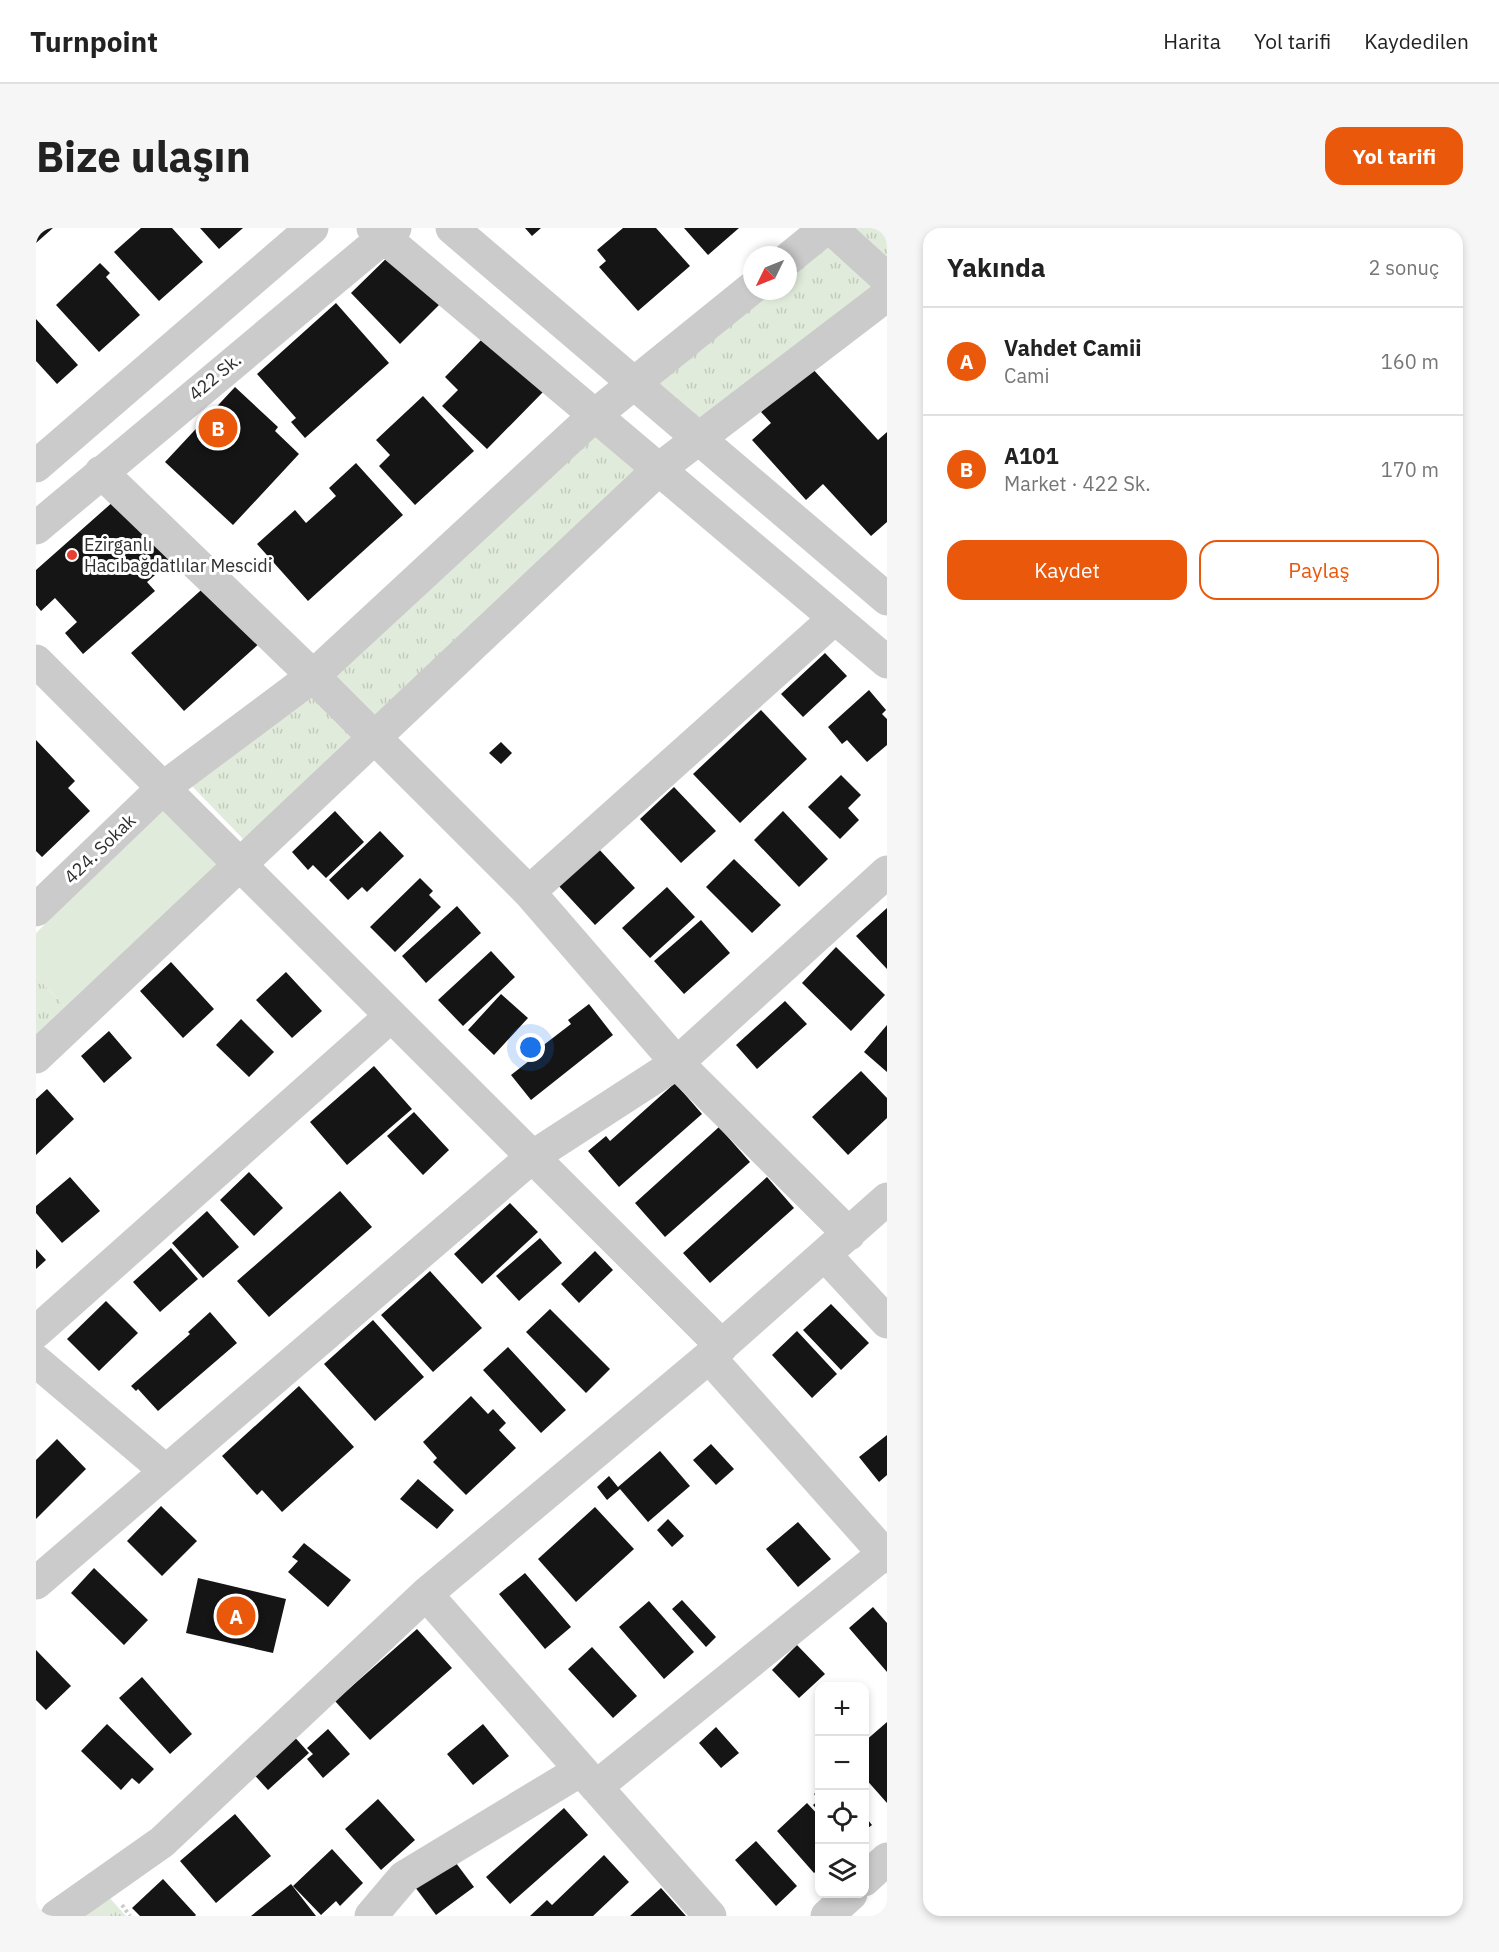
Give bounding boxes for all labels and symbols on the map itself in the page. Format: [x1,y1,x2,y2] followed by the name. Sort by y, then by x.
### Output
[743,246,797,300] north arrow
[184,348,246,405] street label: 422 Sk.
[198,406,237,450] pin: B
[84,533,272,577] place label: Ezirganlı Hacıbağdatlılar Mescidi
[65,548,79,562] marker: Ezirganlı Hacıbağdatlılar Mescidi
[59,809,141,888] street label: 424. Sokak
[516,1033,545,1062] your location
[216,1594,256,1638] pin: A

